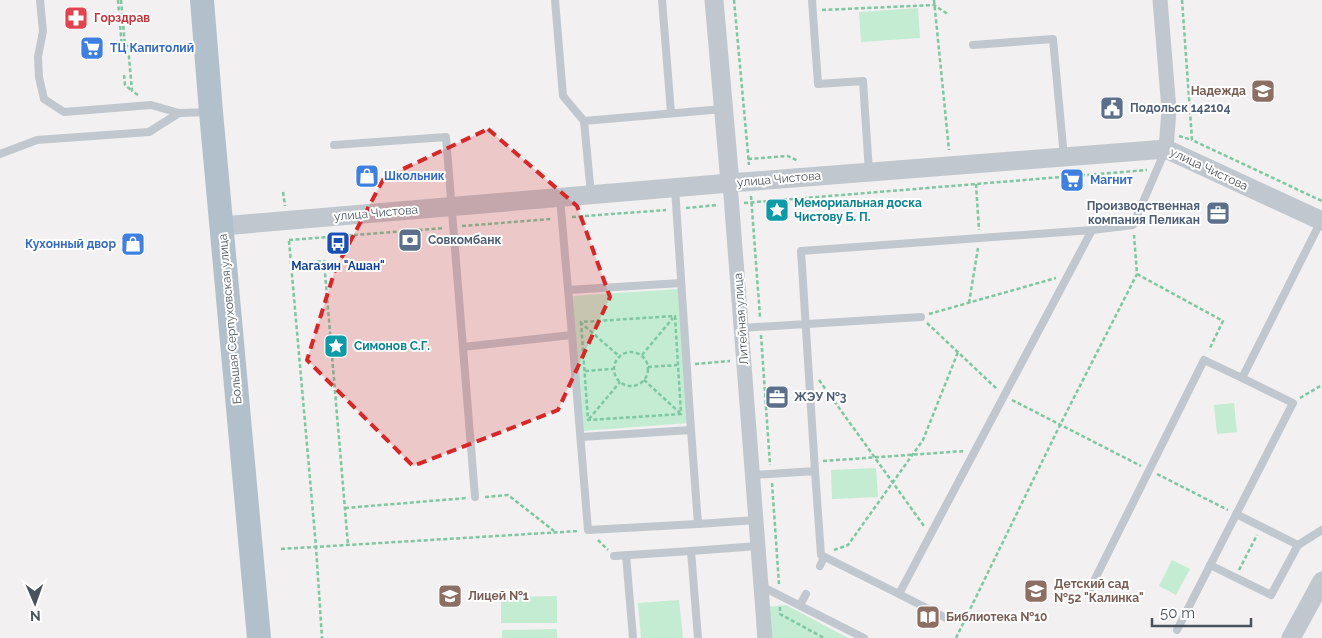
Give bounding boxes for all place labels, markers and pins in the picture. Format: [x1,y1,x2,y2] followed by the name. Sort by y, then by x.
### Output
[63,5,89,31] pharmacy icon: Горздрав
[94,11,150,25] place label: Горздрав
[79,35,105,61] supermarket icon: ТЦ Капитолий
[110,41,194,55] place label: ТЦ Капитолий
[1250,78,1276,104] school or university icon: Надежда
[1191,84,1246,98] place label: Надежда
[1099,95,1125,121] public building icon: Подольск 142104
[1130,101,1231,115] place label: Подольск 142104
[354,163,380,189] shop icon: Школьник
[1059,167,1085,193] supermarket icon: Магнит
[384,169,445,183] place label: Школьник
[1090,173,1133,187] place label: Магнит
[794,196,922,224] place label: Мемориальная доска Чистову Б. П.
[764,197,790,223] place icon: Мемориальная доска Чистову Б. П.
[1087,199,1200,227] place label: Производственная компания Пеликан
[1205,200,1231,226] office icon: Производственная компания Пеликан
[397,227,423,253] bank icon: Совкомбанк
[325,230,351,256] bus stop icon: Магазин "Ашан"
[120,231,146,257] shop icon: Кухонный двор
[428,233,501,247] place label: Совкомбанк
[25,237,116,251] place label: Кухонный двор
[291,259,385,273] place label: Магазин "Ашан"
[323,333,349,359] place icon: Симонов С.Г.
[354,339,430,353] place label: Симонов С.Г.
[764,384,790,410] office icon: ЖЭУ №3
[794,390,847,404] place label: ЖЭУ №3
[1054,577,1144,605] place label: Детский сад №52 "Калинка"
[1023,578,1049,604] school or university icon: Детский сад №52 "Калинка"
[437,583,463,609] school or university icon: Лицей №1
[468,589,529,603] place label: Лицей №1
[915,604,941,630] library icon: Библиотека №10
[946,610,1047,624] place label: Библиотека №10

